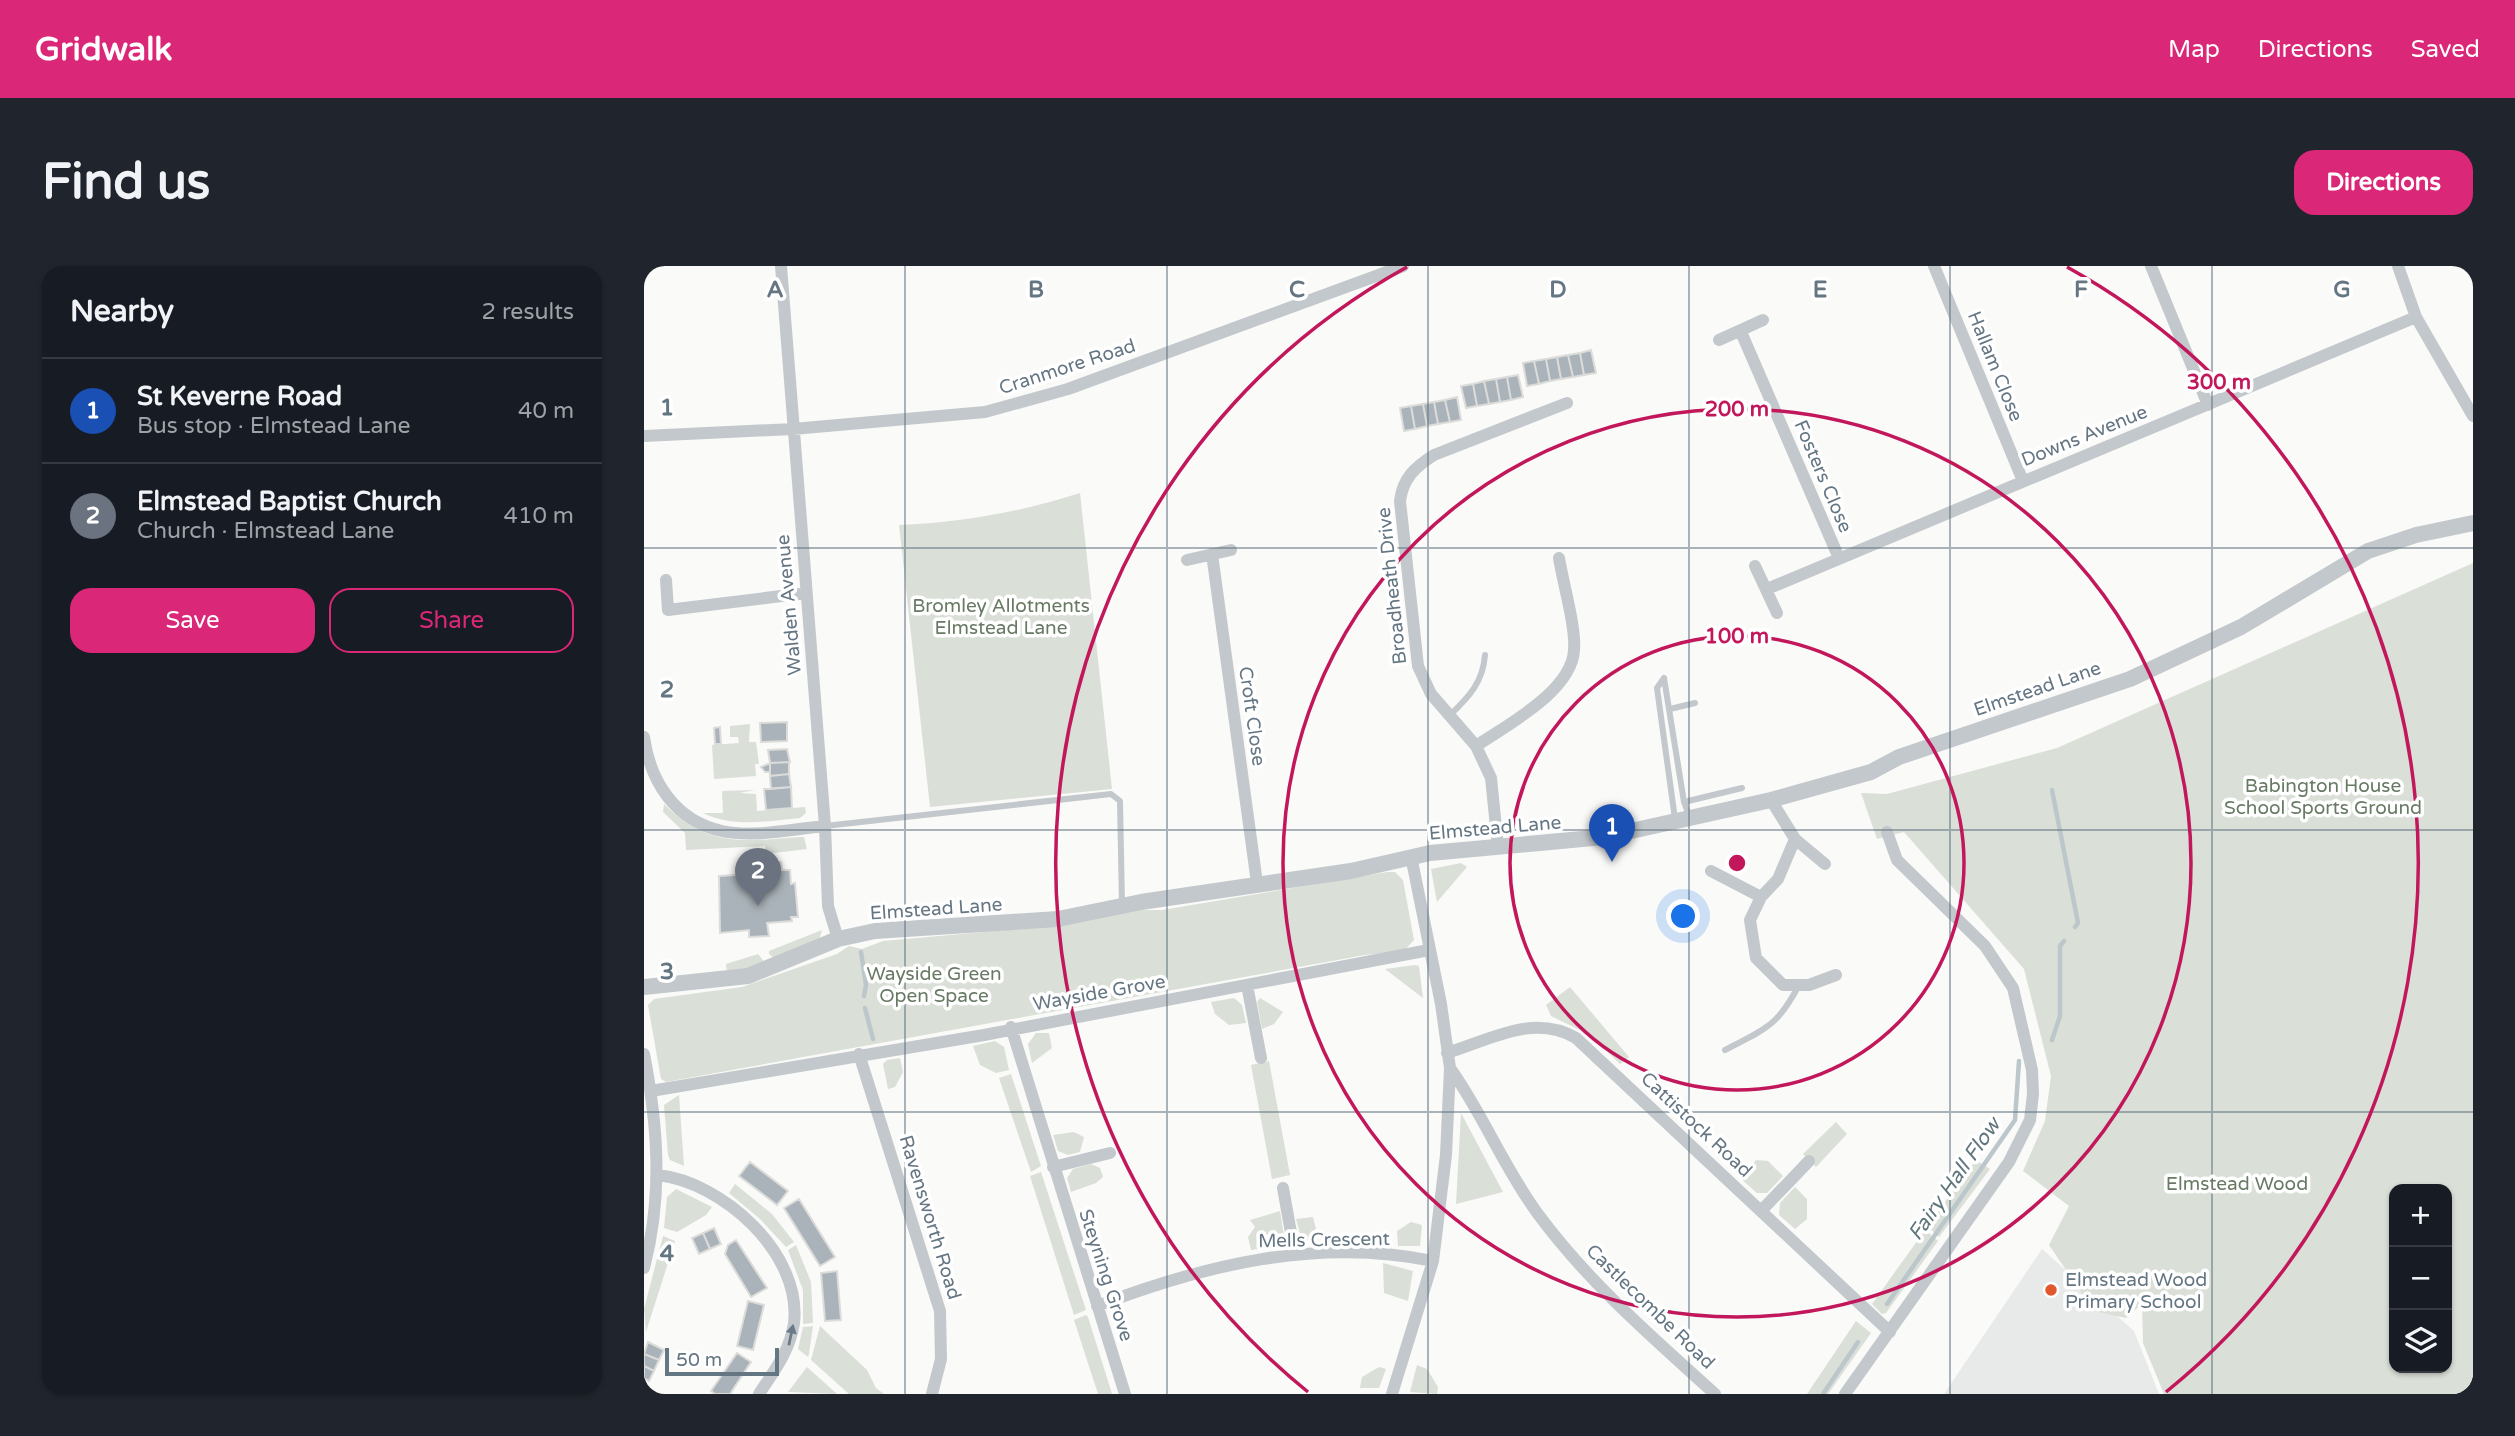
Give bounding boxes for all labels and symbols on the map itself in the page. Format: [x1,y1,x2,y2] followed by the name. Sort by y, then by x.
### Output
[766,276,784,304] text: A
[1028,276,1044,304] text: B
[1289,276,1305,304] text: C
[1549,276,1567,304] text: D
[1813,276,1827,304] text: E
[2074,276,2088,304] text: F
[2333,276,2351,304] text: G
[1963,308,2027,425] street label: Hallam Close
[996,335,1138,399] street label: Cranmore Road
[2187,370,2251,395] text: 300 m
[660,394,674,422] text: 1
[1705,397,1769,422] text: 200 m
[2018,401,2151,471] street label: Downs Avenue
[1790,417,1857,536] street label: Fosters Close
[1373,506,1411,665] street label: Broadheath Drive
[772,534,806,676] street label: Walden Avenue
[912,595,1090,639] park label: Bromley Allotments Elmstead Lane
[1705,624,1769,649] text: 100 m
[1971,657,2104,721] street label: Elmstead Lane
[1234,665,1270,767] street label: Croft Close
[660,676,674,704] text: 2
[2224,775,2422,819] park label: Babington House School Sports Ground
[1589,804,1635,862] pin: 1
[1428,811,1562,845] street label: Elmstead Lane
[735,848,781,906] pin: 2
[1725,851,1749,875] centre of rings
[869,893,1003,925] street label: Elmstead Lane
[1666,899,1700,933] your location
[660,958,674,986] text: 3
[866,963,1002,1007] park label: Wayside Green Open Space
[1031,971,1167,1015] street label: Wayside Grove
[1636,1068,1756,1182] street label: Cattistock Road
[1903,1111,2007,1245] water label: Fairy Hall Flow
[895,1132,966,1302] street label: Ravensworth Road
[2166,1173,2308,1195] park label: Elmstead Wood
[1074,1206,1138,1344] street label: Steyning Grove
[1258,1228,1390,1252] street label: Mells Crescent
[660,1240,675,1268] text: 4
[1581,1240,1719,1374] street label: Castlecombe Road
[2065,1269,2207,1313] place label: Elmstead Wood Primary School
[2043,1282,2059,1298] marker: Elmstead Wood Primary School
[786,1324,797,1346] one-way arrow
[665,1345,779,1377] scale bar

